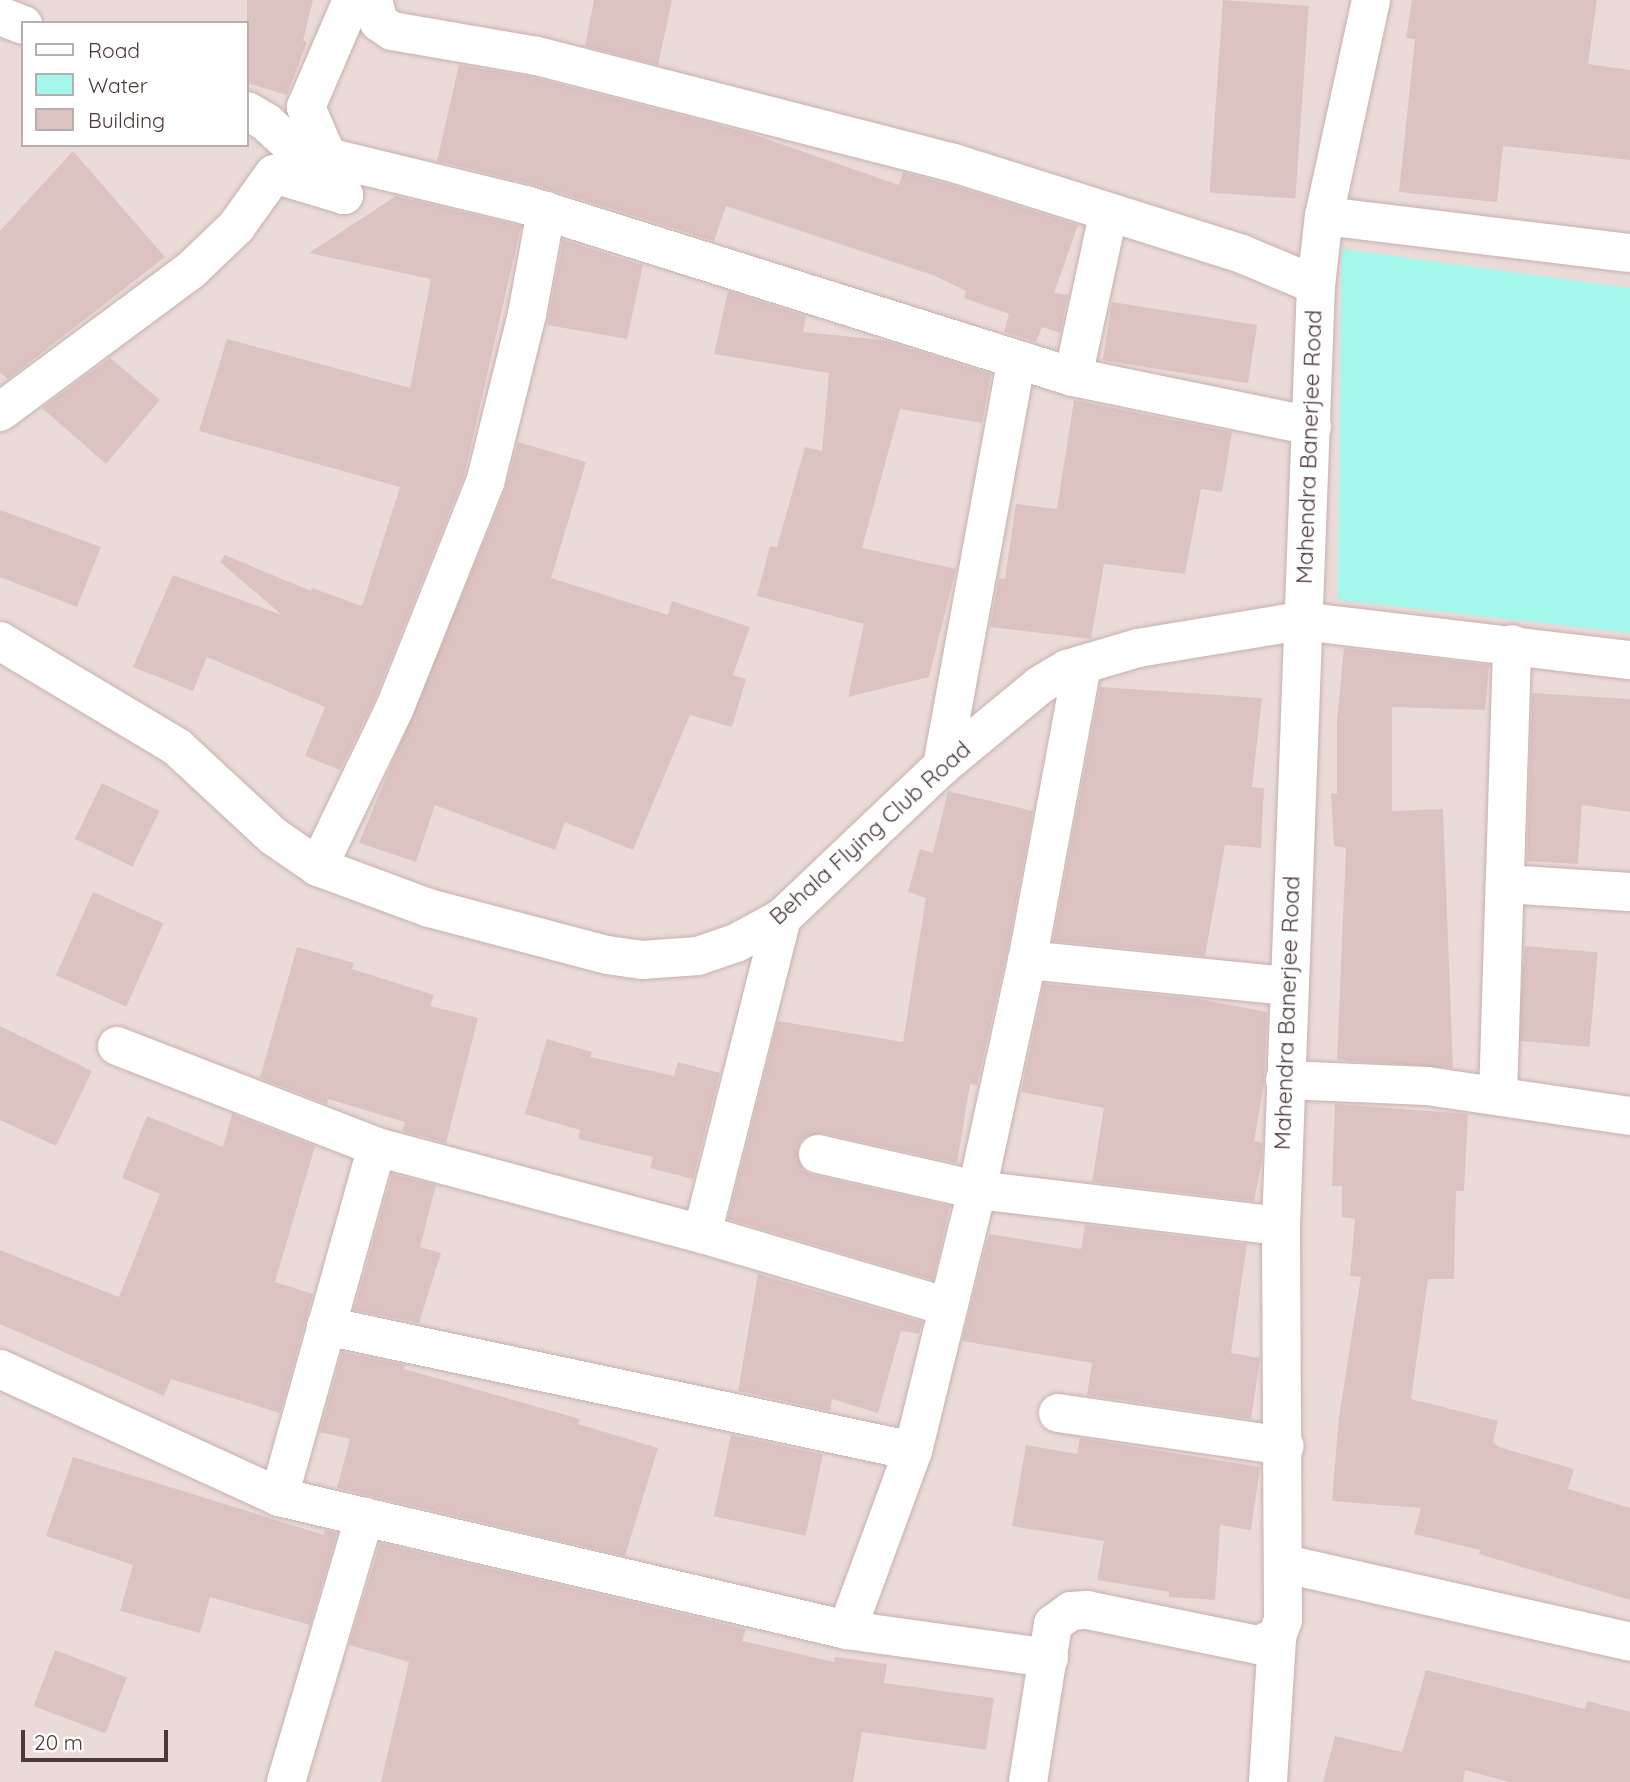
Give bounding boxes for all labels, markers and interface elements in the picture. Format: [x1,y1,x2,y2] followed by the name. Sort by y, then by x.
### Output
[21,21,248,147] legend
[88,37,140,63] text: Road
[88,72,148,98] text: Water
[88,107,165,133] text: Building
[1290,309,1328,585] street label: Mahendra Banerjee Road
[764,735,976,931] street label: Behala Flying Club Road
[1268,875,1306,1151] street label: Mahendra Banerjee Road
[24,1716,172,1760] scale bar
[34,1729,83,1755] text: 20 m

